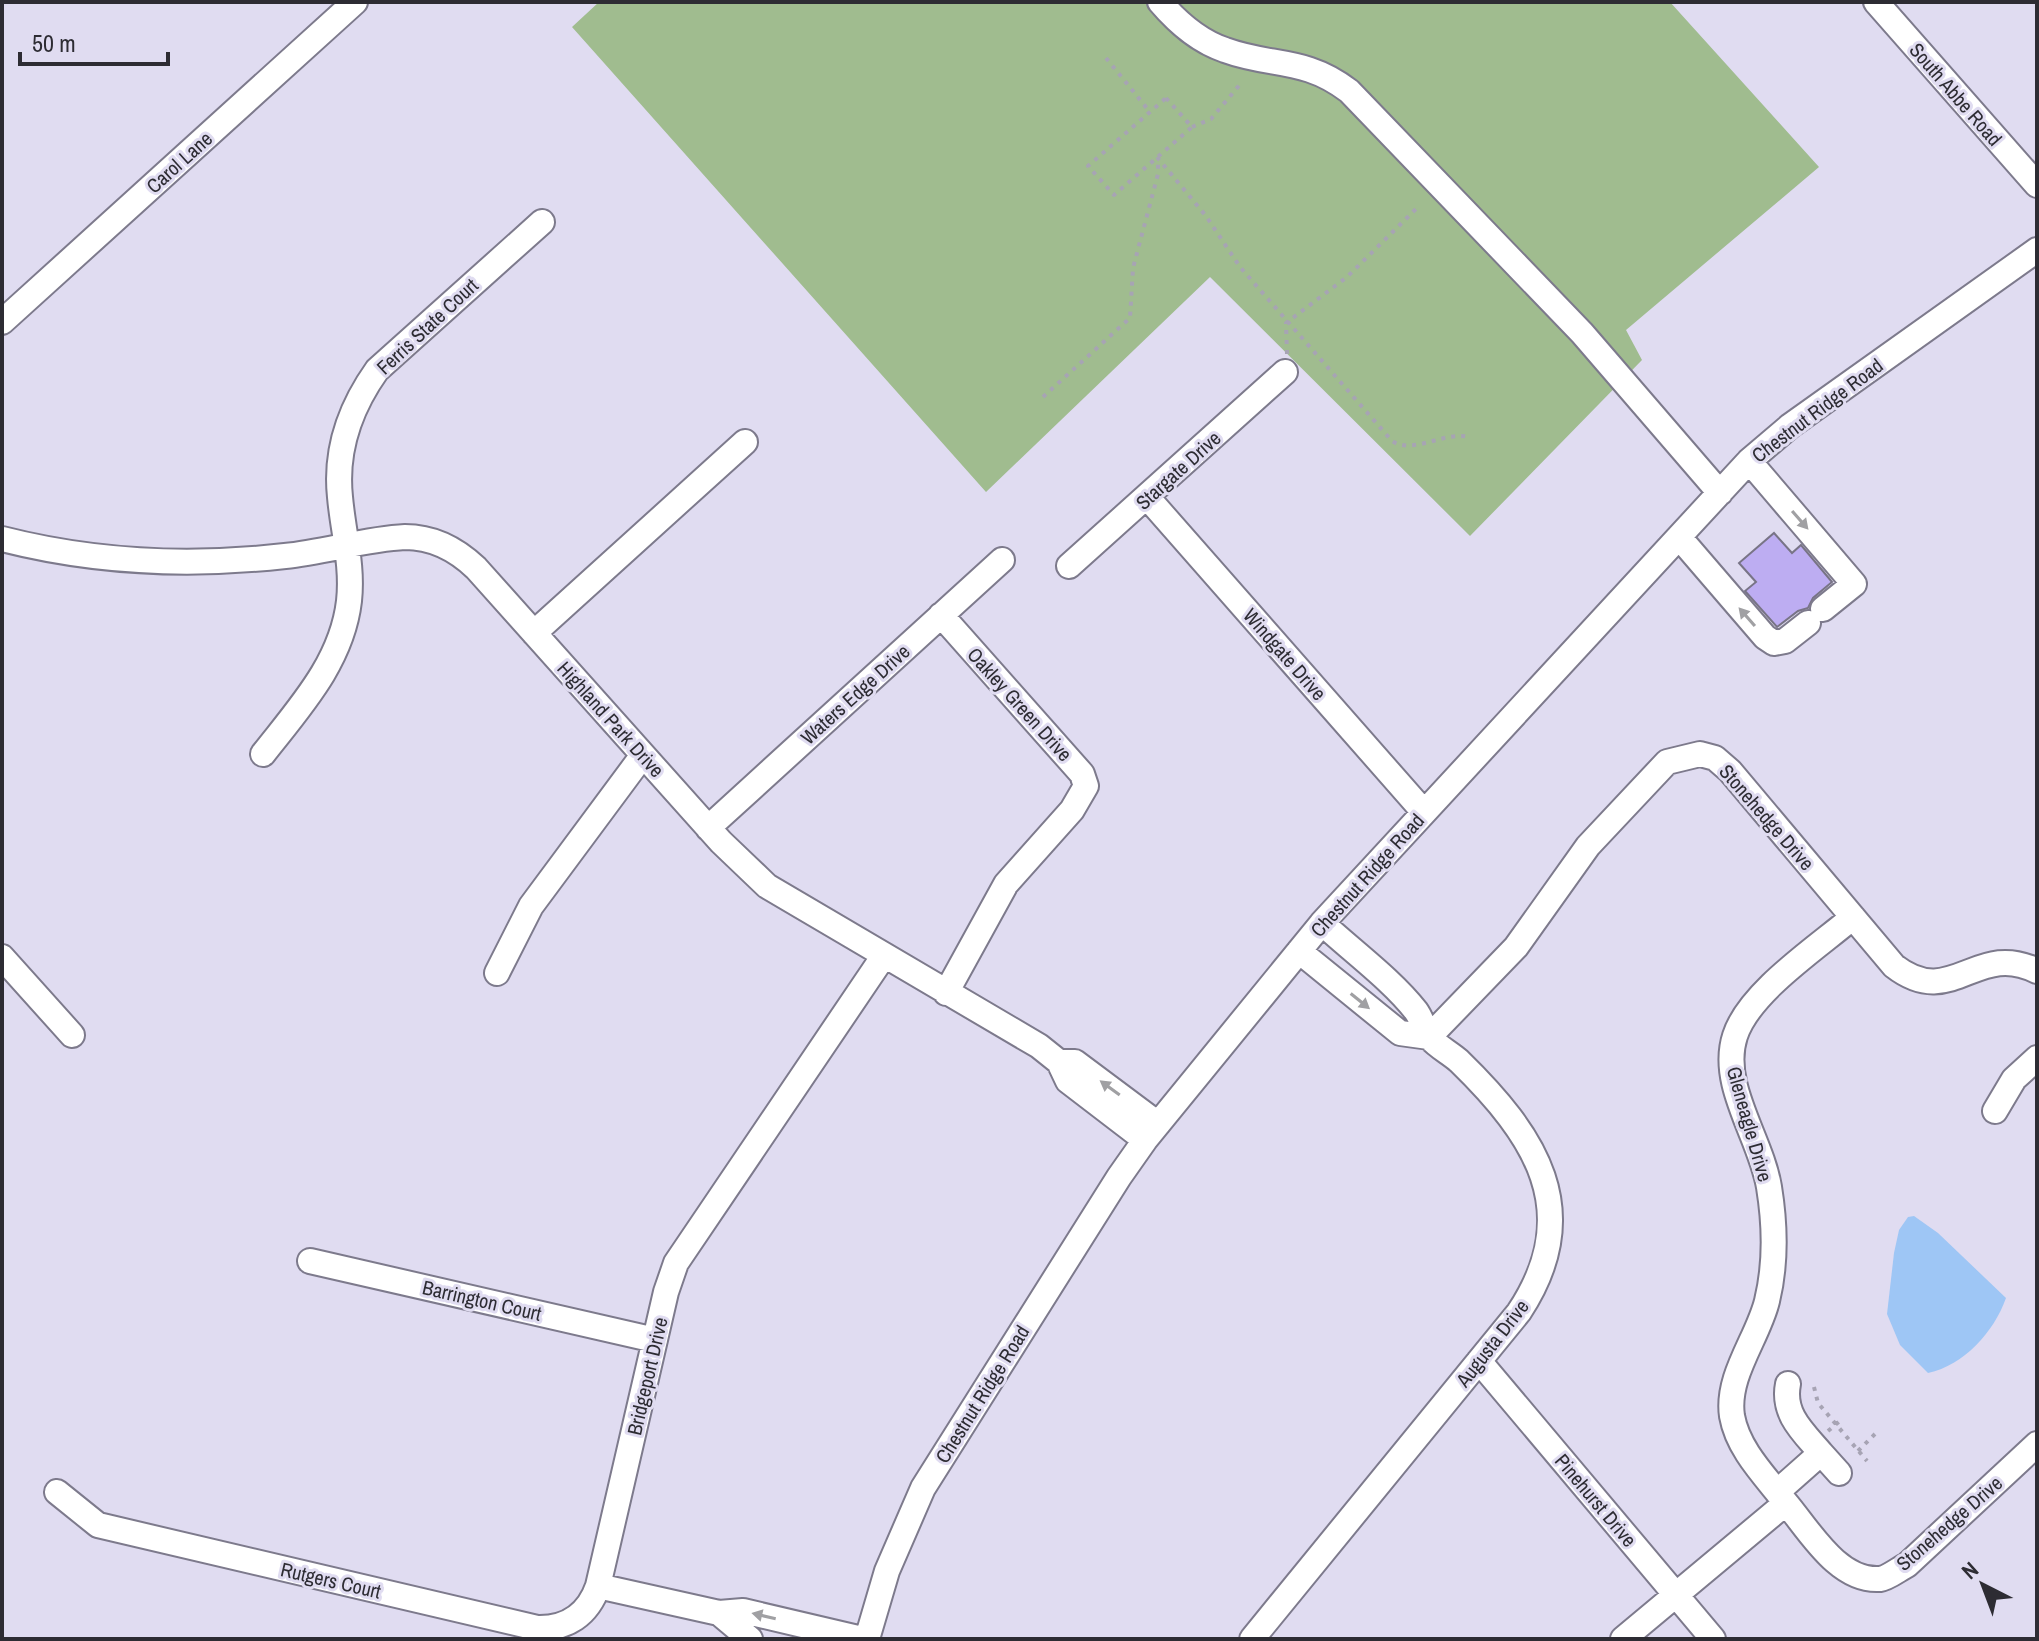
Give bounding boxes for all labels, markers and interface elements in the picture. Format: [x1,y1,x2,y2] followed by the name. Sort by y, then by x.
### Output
[20,16,168,66] scale bar
[32,27,76,59] text: 50 m
[1904,37,2008,151] street label: South Abbe Road
[140,125,218,199] street label: Carol Lane
[370,272,484,380] street label: Ferris State Court
[1746,352,1888,468] street label: Chestnut Ridge Road
[1130,425,1226,515] street label: Stargate Drive
[1791,510,1808,530] one-way arrow
[1237,602,1333,706] street label: Windgate Drive
[1739,607,1756,627] one-way arrow
[795,638,915,750] street label: Waters Edge Drive
[961,641,1079,767] street label: Oakley Green Drive
[552,655,670,783] street label: Highland Park Drive
[1713,758,1821,876] street label: Stonehedge Drive
[1304,807,1430,943] street label: Chestnut Ridge Road
[1350,992,1370,1008] one-way arrow
[1721,1063,1779,1185] street label: Gleneagle Drive
[1100,1081,1121,1097] one-way arrow
[420,1273,545,1327] street label: Barrington Court
[1449,1294,1535,1393] street label: Augusta Drive
[620,1314,674,1438] street label: Bridgeport Drive
[929,1320,1035,1468] street label: Chestnut Ridge Road
[1549,1448,1643,1552] street label: Pinehurst Drive
[1890,1469,2008,1577] street label: Stonehedge Drive
[1943,1545,2023,1625] north arrow
[278,1555,384,1605] street label: Rutgers Court
[1955,1555,1984,1586] text: N
[751,1609,776,1622] one-way arrow

